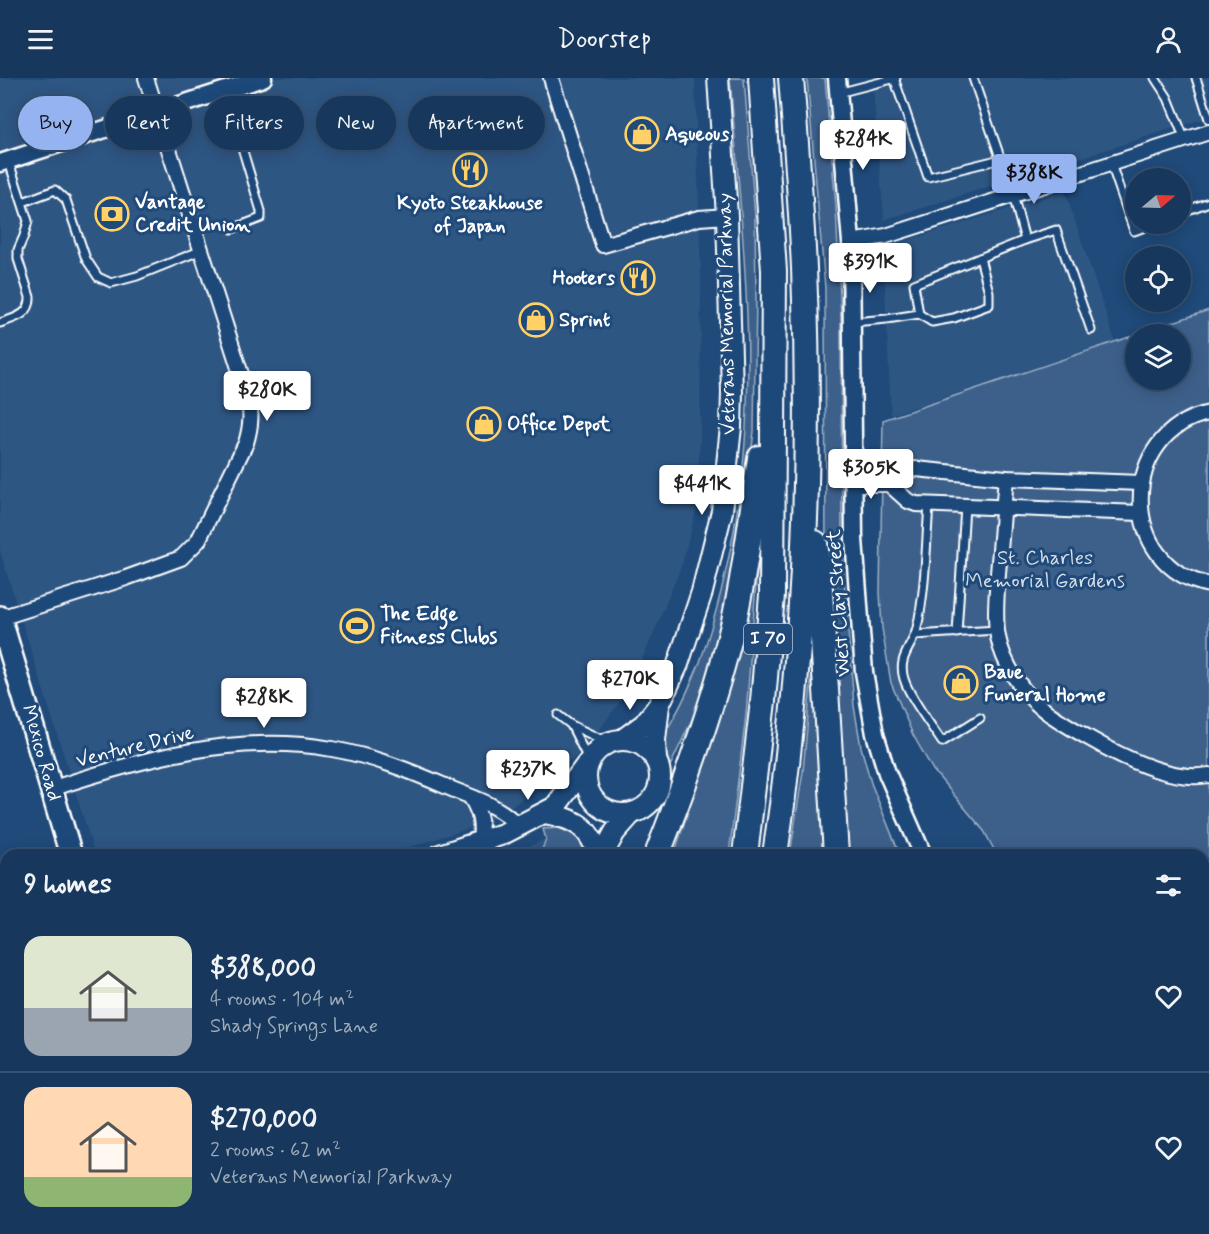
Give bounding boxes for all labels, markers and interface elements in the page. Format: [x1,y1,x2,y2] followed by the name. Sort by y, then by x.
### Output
[557,22,652,57] text: Doorstep
[24,23,57,56] icon: menu
[1152,23,1185,56] icon: person
[18,96,93,150] chip: Buy
[105,96,192,150] chip: Rent
[204,96,304,150] chip: Filters
[316,96,396,150] chip: New
[408,96,545,150] chip: Apartment
[624,116,660,152] shop icon: Aqueous
[821,120,905,171] pin: $284K
[665,121,730,148] place label: Aqueous
[834,126,892,153] text: $284K
[452,152,488,188] restaurant icon: Kyoto Steakhouse of Japan
[992,154,1076,205] pin: $388K
[1006,160,1062,187] text: $388K
[1125,168,1191,234] north arrow
[1125,168,1191,390] map controls
[135,189,250,239] place label: Vantage Credit Union
[397,190,543,240] place label: Kyoto Steakhouse of Japan
[711,193,743,435] street label: Veterans Memorial Parkway
[94,196,130,232] bank icon: Vantage Credit Union
[828,243,912,294] pin: $391K
[1125,246,1191,312] button: locate
[843,249,897,276] text: $391K
[620,260,656,296] restaurant icon: Hooters
[553,265,615,292] place label: Hooters
[518,302,554,338] shop icon: Sprint
[559,307,611,334] place label: Sprint
[1125,324,1191,390] button: layers
[225,371,309,422] pin: $280K
[238,377,296,404] text: $280K
[466,406,502,442] shop icon: Office Depot
[507,411,612,438] place label: Office Depot
[829,449,913,500] pin: $305K
[842,455,900,482] text: $305K
[660,465,744,516] pin: $441K
[673,471,731,498] text: $441K
[820,528,858,678] street label: West Clay Street
[965,545,1125,595] park label: St. Charles Memorial Gardens
[380,601,498,651] place label: The Edge Fitness Clubs
[339,608,375,644] sports icon: The Edge Fitness Clubs
[744,624,792,654] road number: I 70
[984,659,1106,709] place label: Baue Funeral Home
[588,660,672,711] pin: $270K
[943,665,979,701] shop icon: Baue Funeral Home
[601,666,659,693] text: $270K
[222,678,306,729] pin: $288K
[235,684,293,711] text: $288K
[14,702,68,804] street label: Mexico Road
[73,719,197,775] street label: Venture Drive
[486,750,570,801] pin: $237K
[500,756,556,783] text: $237K
[24,868,112,902] text: 9 homes
[1152,869,1185,902] icon: filters
[210,952,316,986] text: $388,000
[72,960,144,1032] icon: home
[1152,980,1185,1013] icon: heart
[210,986,354,1013] text: 4 rooms · 104 m²
[210,1013,378,1040] text: Shady Springs Lane
[210,1103,317,1137] text: $270,000
[72,1111,144,1183] icon: home
[1152,1131,1185,1164] icon: heart
[210,1137,341,1164] text: 2 rooms · 62 m²
[210,1164,452,1191] text: Veterans Memorial Parkway

